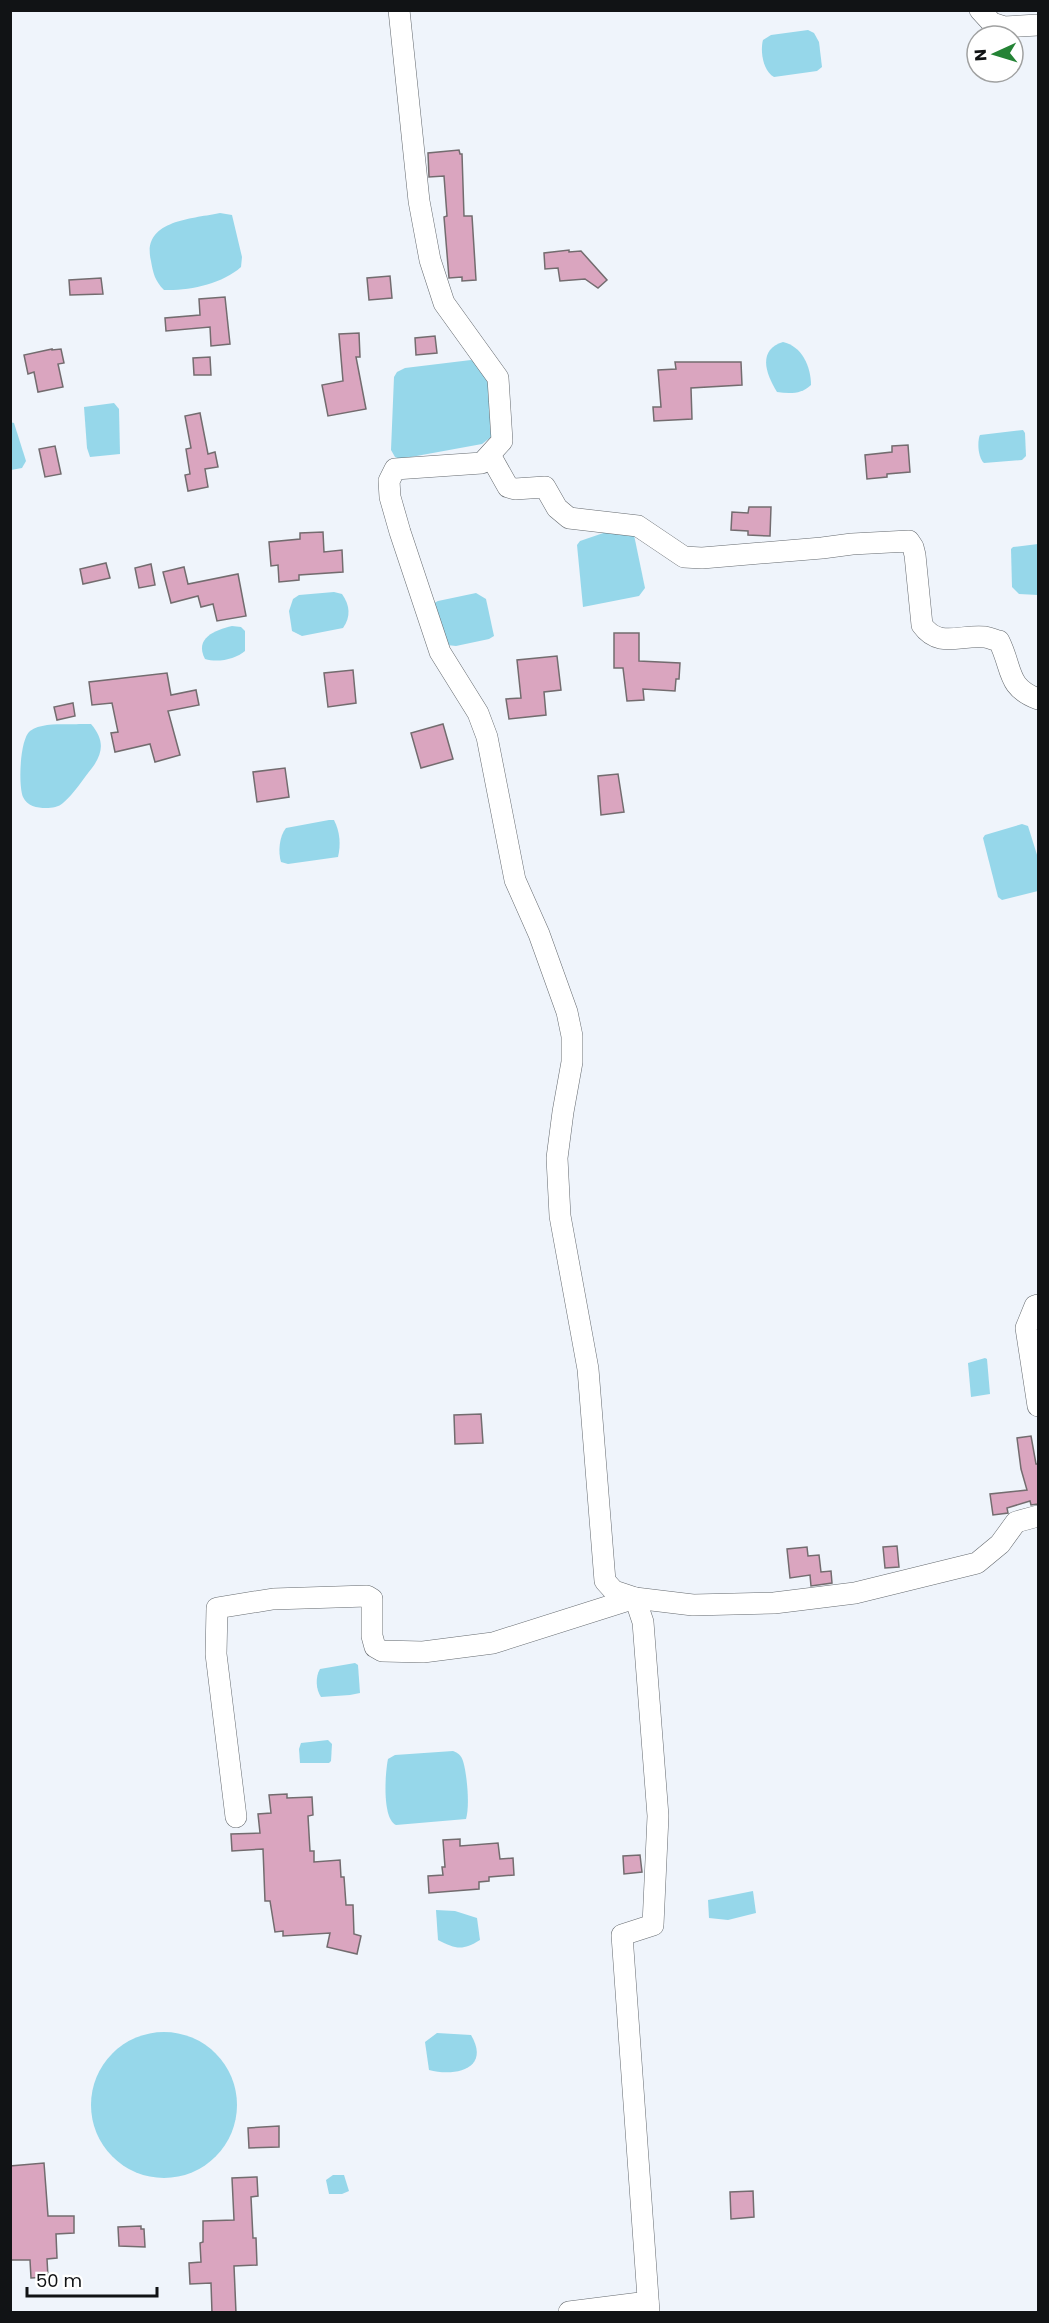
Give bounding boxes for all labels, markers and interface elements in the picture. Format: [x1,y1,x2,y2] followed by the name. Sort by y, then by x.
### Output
[965,24,1025,84] north arrow
[969,48,992,62] text: N
[27,2260,158,2298] scale bar
[36,2268,82,2293] text: 50 m

